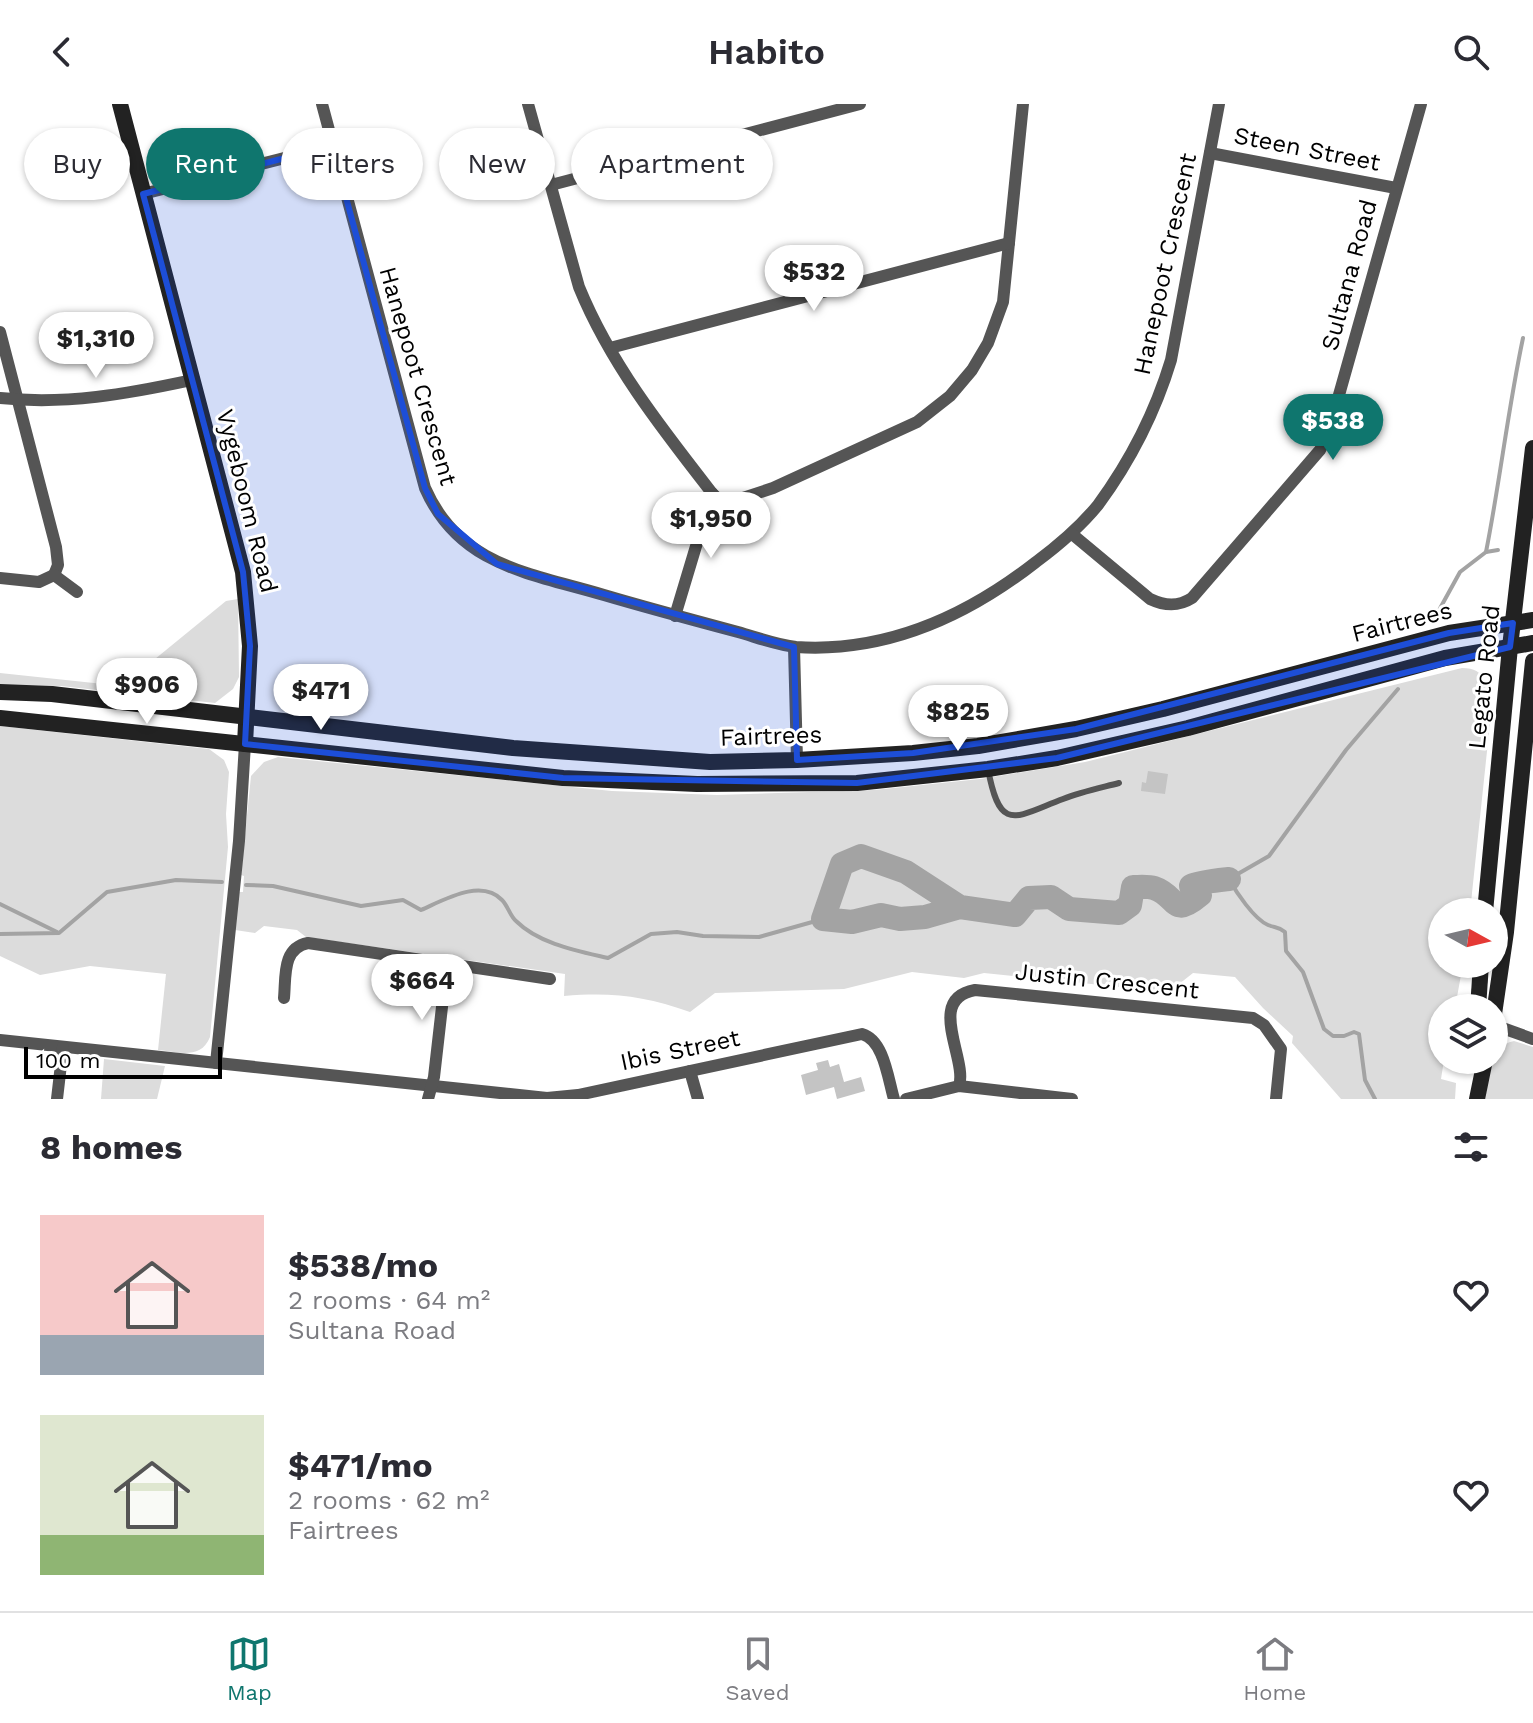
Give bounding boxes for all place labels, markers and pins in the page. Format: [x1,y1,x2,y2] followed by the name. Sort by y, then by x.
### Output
[767,245,861,313] pin: $532
[31,312,161,380] pin: $1,310
[1286,394,1380,462] pin: $538
[646,492,776,560] pin: $1,950
[100,658,194,726] pin: $906
[274,664,368,732] pin: $471
[911,685,1005,753] pin: $825
[375,954,469,1022] pin: $664

